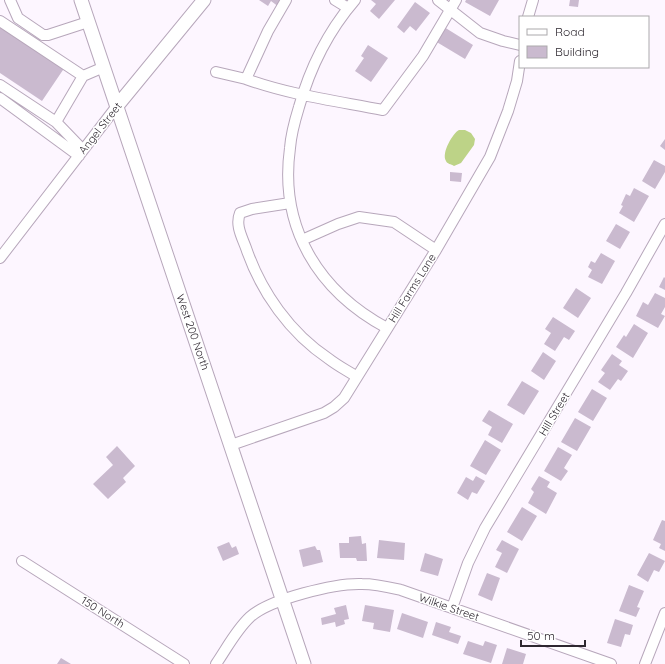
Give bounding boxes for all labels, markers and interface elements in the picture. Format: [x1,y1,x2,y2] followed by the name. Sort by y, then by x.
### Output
[519,16,649,68] legend
[555,24,585,39] text: Road
[555,44,599,59] text: Building
[75,99,125,157] street label: Angel Street
[385,251,439,325] street label: Hill Farms Lane
[173,292,213,372] street label: West 200 North
[536,389,573,438] street label: Hill Street
[417,590,481,624] street label: Wilkie Street
[79,593,127,631] street label: 150 North
[521,622,585,648] scale bar
[527,628,555,643] text: 50 m

